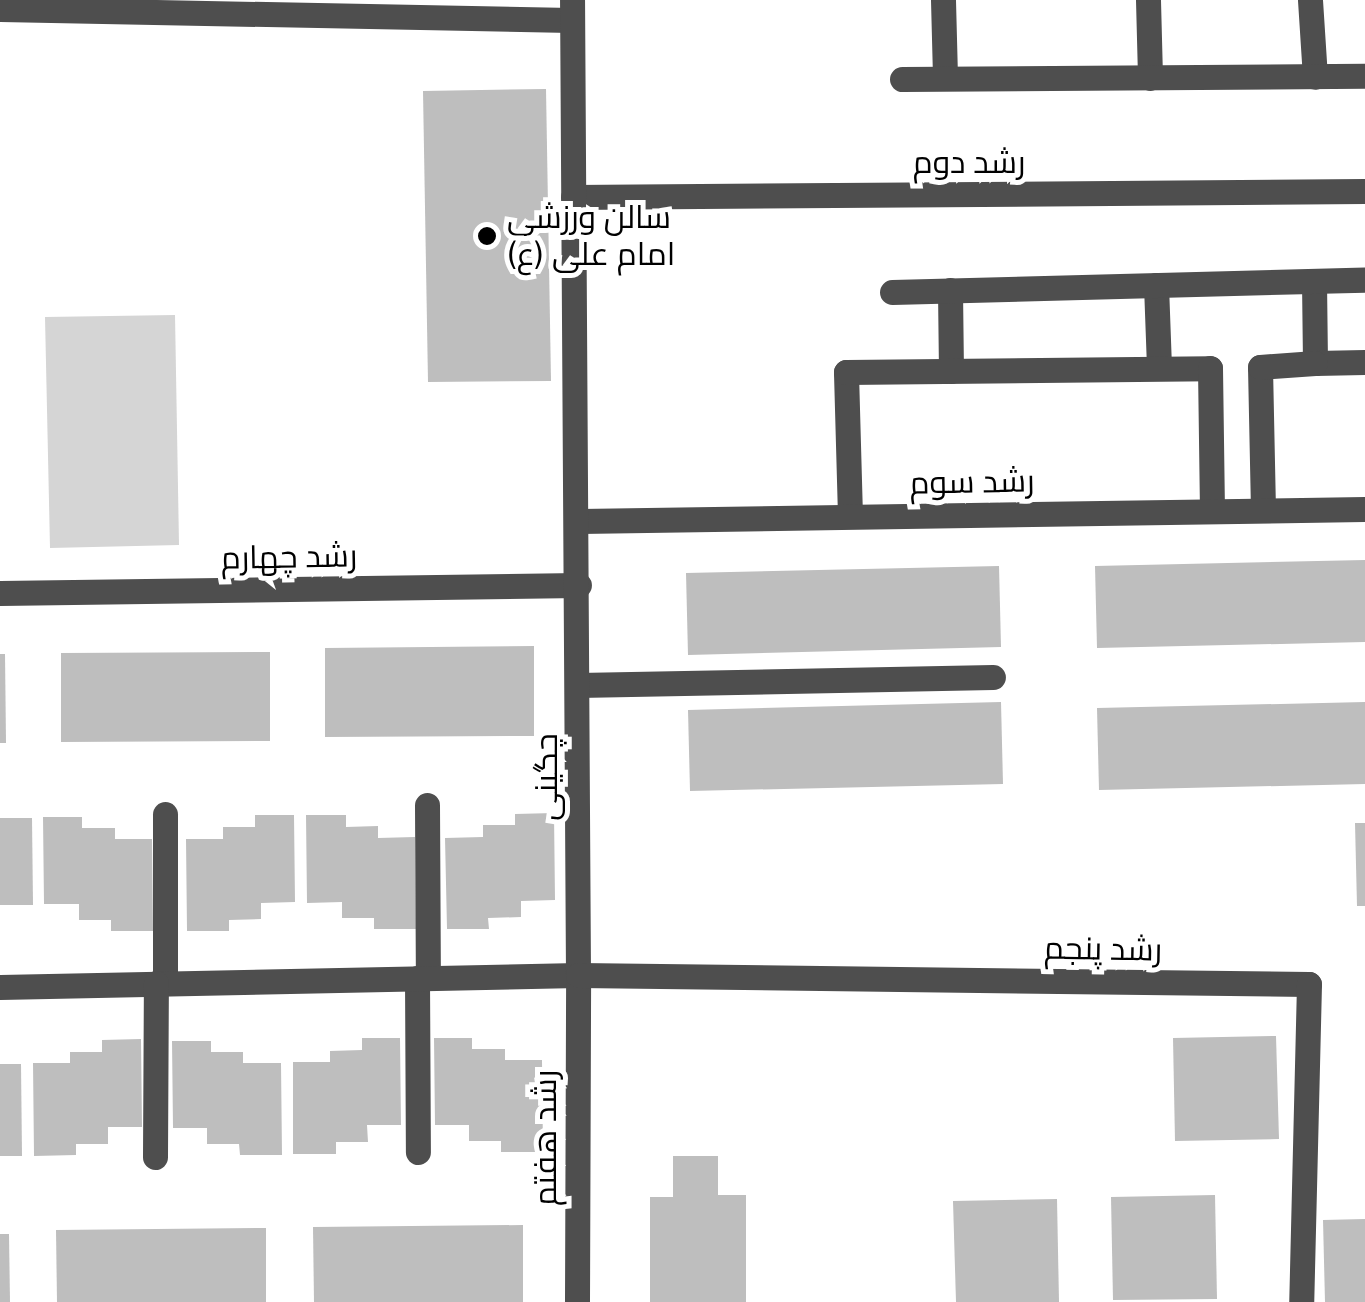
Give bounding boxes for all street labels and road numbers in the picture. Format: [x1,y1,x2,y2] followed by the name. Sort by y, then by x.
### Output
[913,143,1025,181] street label: رشد دوم
[909,462,1035,502] street label: رشد سوم
[220,537,358,577] street label: رشد چهارم
[527,733,565,821] street label: چگینی
[1044,929,1162,969] street label: رشد پنجم
[526,1070,564,1206] street label: رشد هفتم

